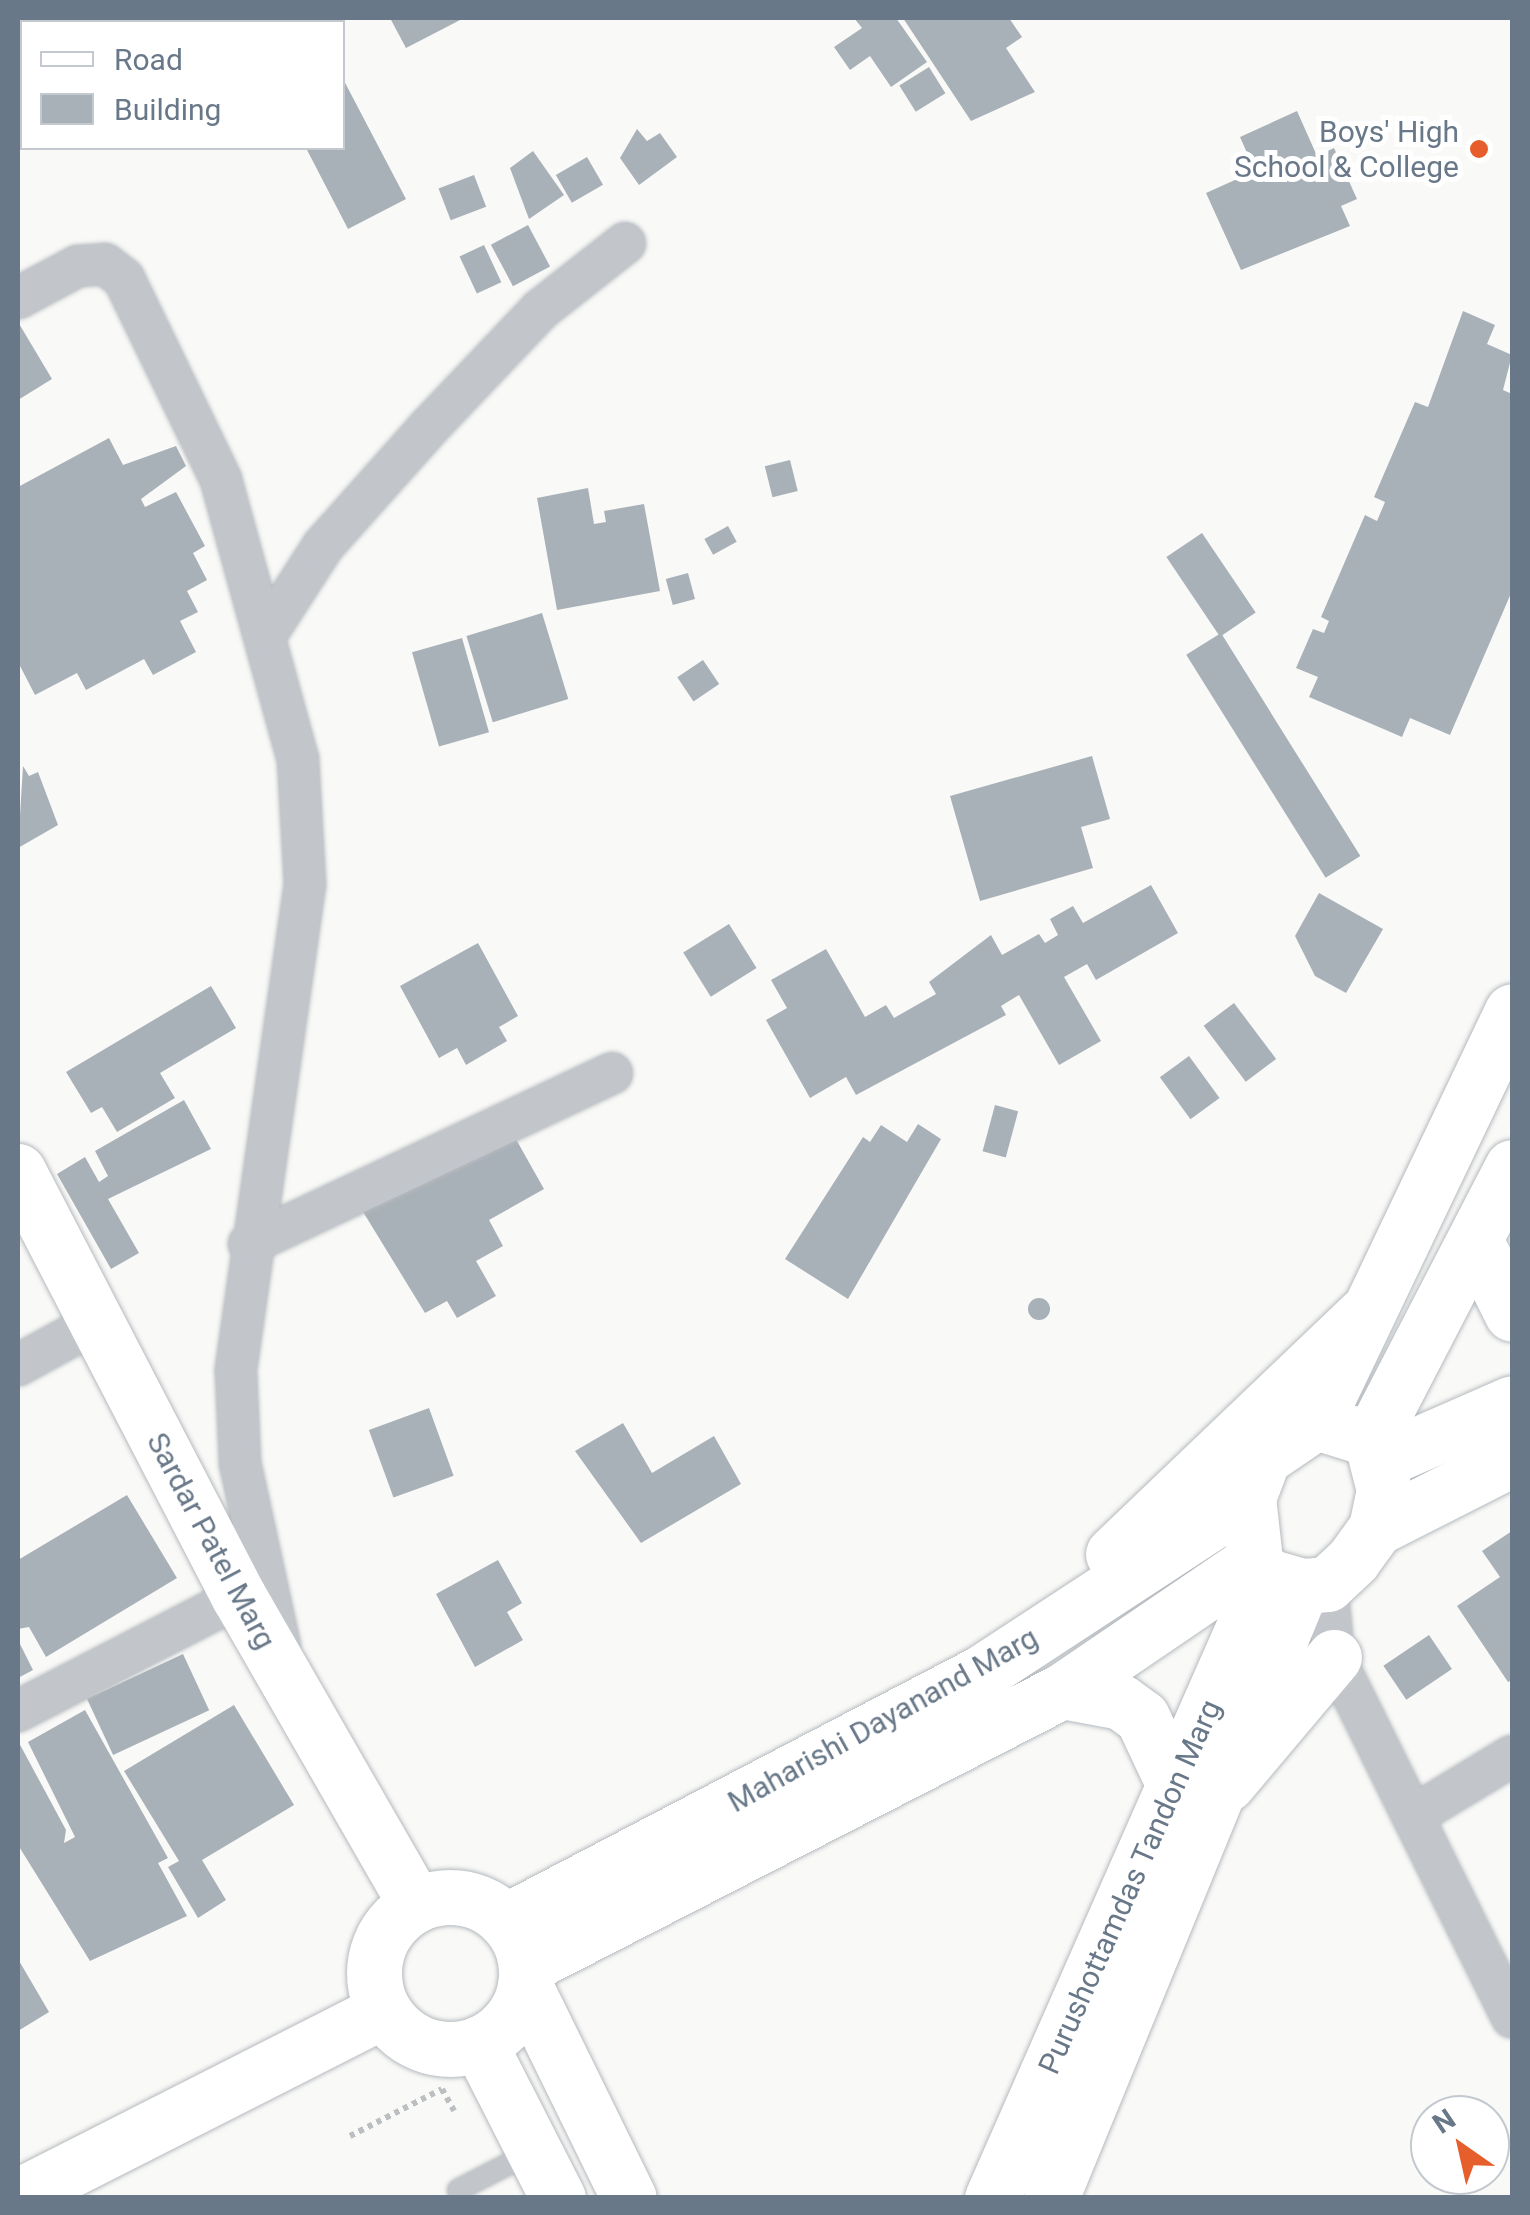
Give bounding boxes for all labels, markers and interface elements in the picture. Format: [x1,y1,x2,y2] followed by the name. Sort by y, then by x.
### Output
[20,20,345,150] legend
[114,42,183,77] text: Road
[114,92,221,127] text: Building
[1234,114,1459,184] place label: Boys' High School & College
[1468,138,1490,160] marker: Boys' High School & College
[139,1427,283,1655] street label: Sardar Patel Marg
[722,1620,1044,1820] street label: Maharishi Dayanand Marg
[1031,1694,1229,2080] street label: Purushottamdas Tandon Marg
[1410,2095,1510,2195] north arrow
[1427,2102,1461,2141] text: N

